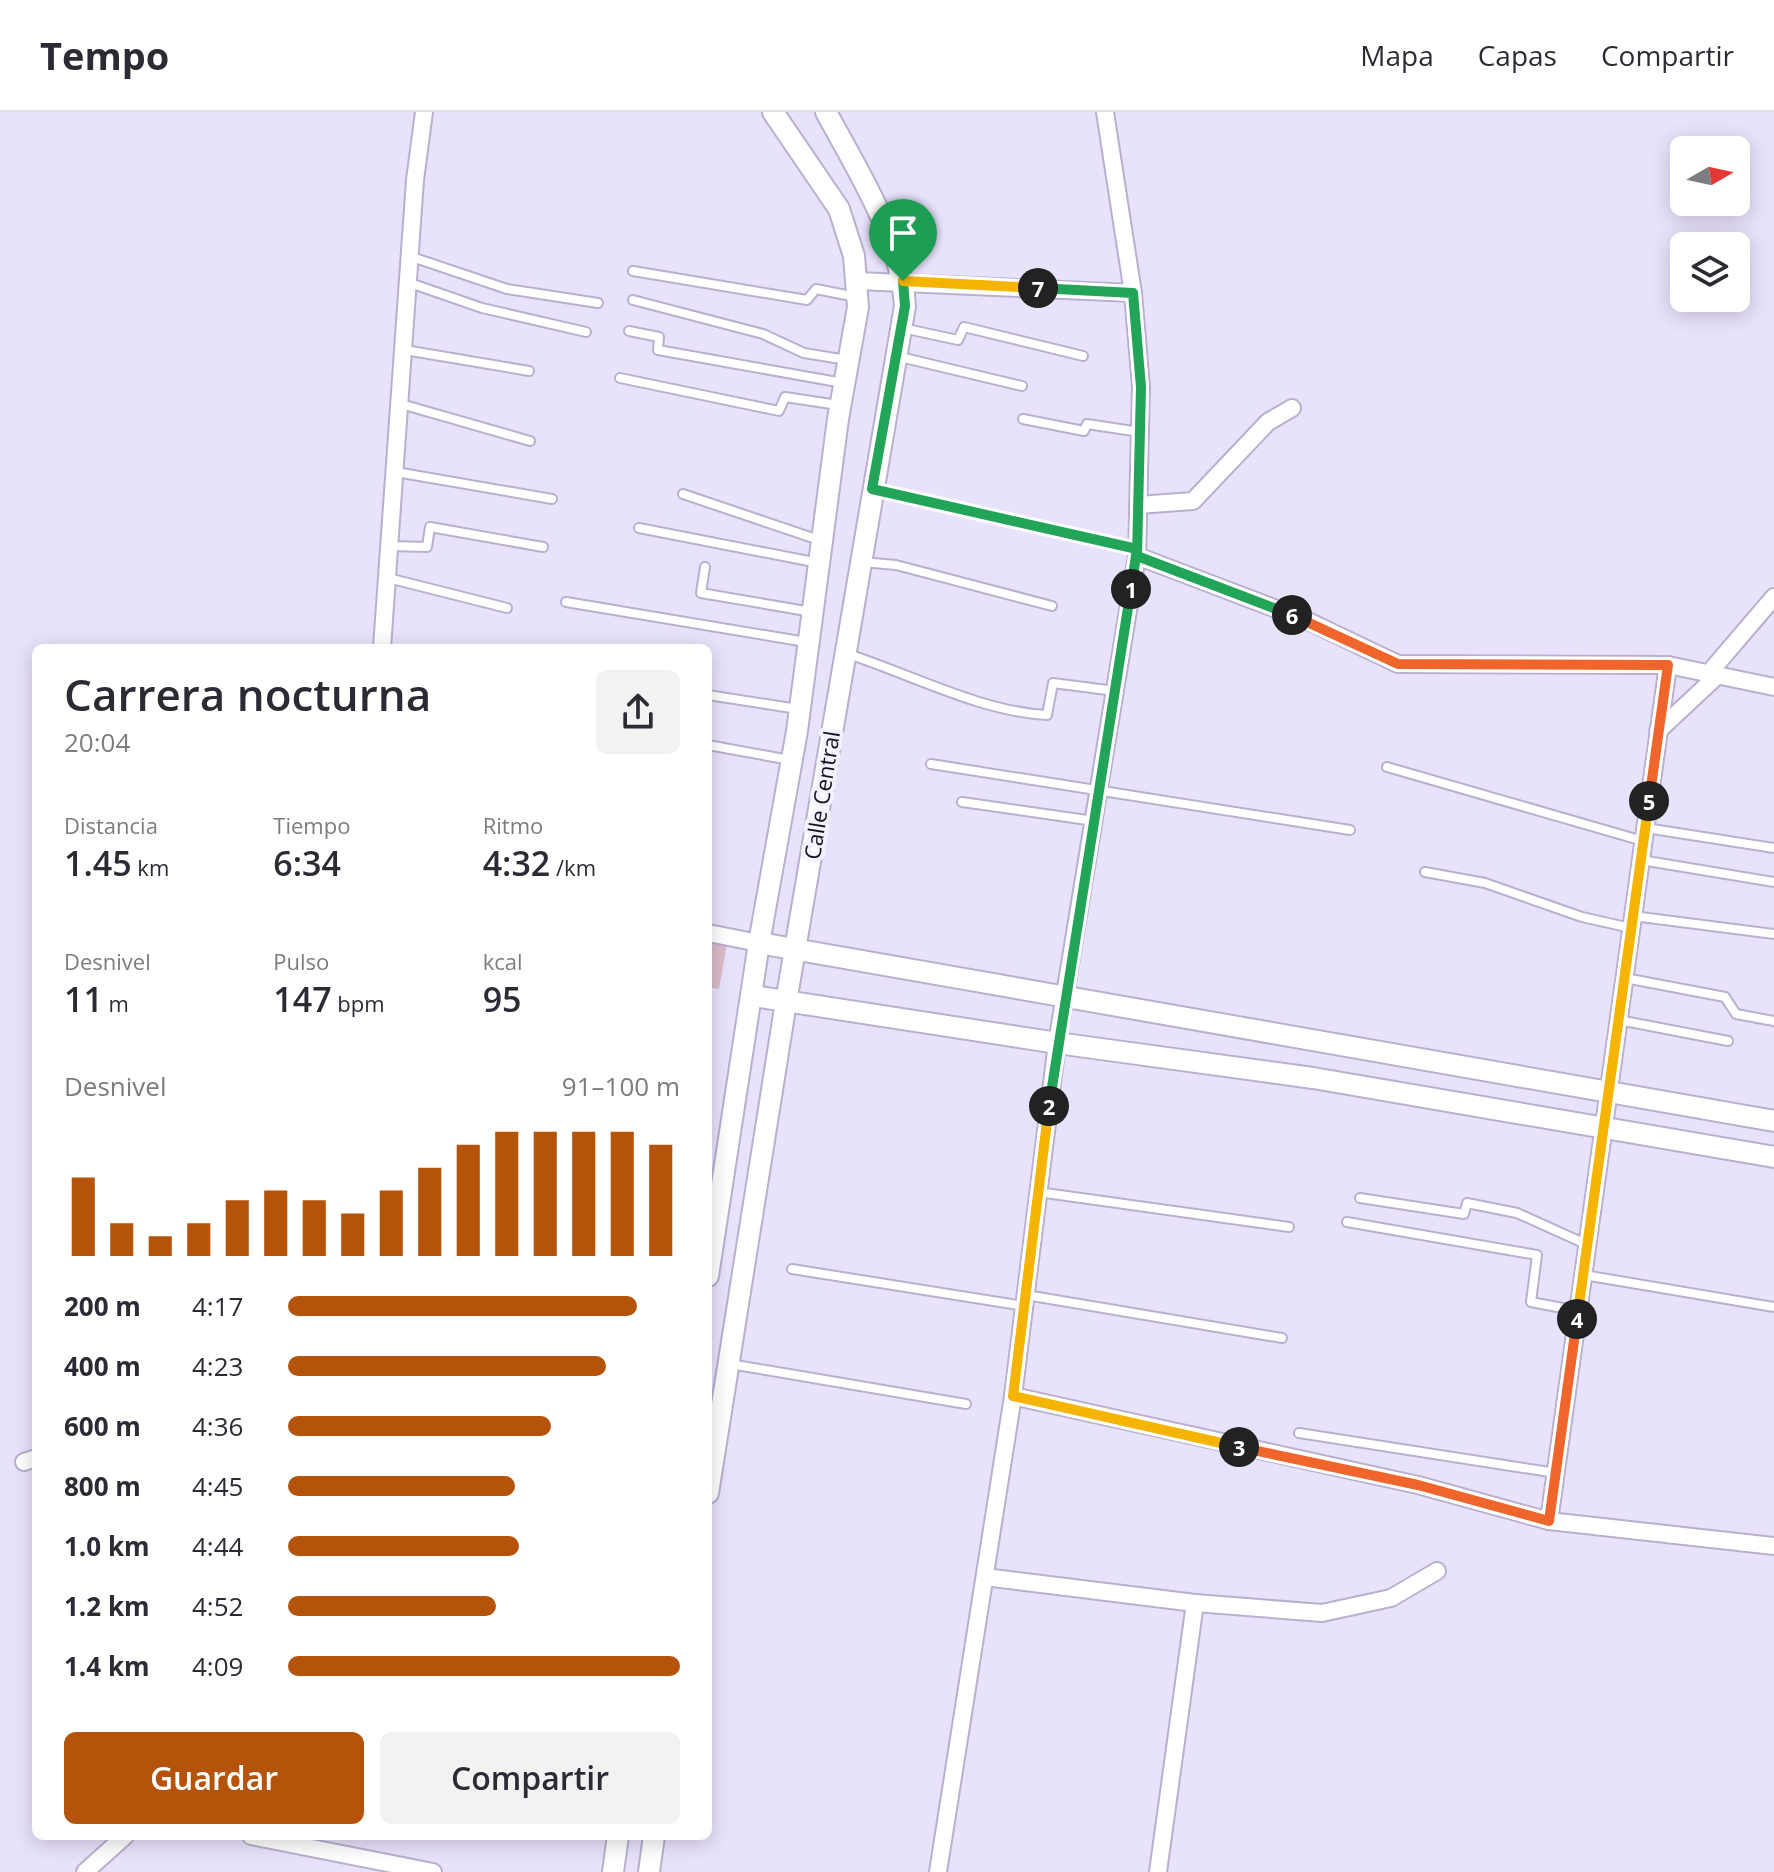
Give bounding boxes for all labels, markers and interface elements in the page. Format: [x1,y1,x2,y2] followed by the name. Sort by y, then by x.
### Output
[40,29,169,81] text: Tempo
[1360,36,1434,74] text: Mapa
[1478,36,1557,74] text: Capas
[1601,36,1734,74] text: Compartir
[1670,136,1750,216] north arrow
[1670,136,1750,312] map controls
[869,199,937,281] pin
[881,211,925,255] icon: arrive
[1670,232,1750,312] button: layers
[1018,268,1058,308] pin: 7
[1032,273,1044,303] text: 7
[1111,569,1151,609] pin: 1
[1125,574,1137,604] text: 1
[1272,595,1312,635] pin: 6
[1286,600,1298,630] text: 6
[64,664,431,724] text: Carrera nocturna
[596,670,680,754] button: share
[64,724,130,760] text: 20:04
[796,729,846,861] street label: Calle Central
[1629,781,1669,821] pin: 5
[1643,786,1655,816] text: 5
[64,810,158,840] text: Distancia
[273,810,350,840] text: Tiempo
[483,810,543,840] text: Ritmo
[64,840,132,886] text: 1.45
[273,840,341,886] text: 6:34
[483,840,550,886] text: 4:32
[132,852,169,882] text: km
[550,852,596,882] text: /km
[64,946,151,976] text: Desnivel
[273,946,329,976] text: Pulso
[483,946,523,976] text: kcal
[64,976,103,1022] text: 11
[273,976,332,1022] text: 147
[483,976,522,1022] text: 95
[103,988,129,1018] text: m
[332,988,385,1018] text: bpm
[64,1068,167,1104] text: Desnivel
[562,1068,680,1104] text: 91–100 m
[1029,1086,1069,1126] pin: 2
[1043,1091,1055,1121] text: 2
[64,1288,141,1324] text: 200 m
[192,1288,243,1324] text: 4:17
[1557,1299,1597,1339] pin: 4
[1571,1304,1583,1334] text: 4
[64,1348,141,1384] text: 400 m
[192,1348,243,1384] text: 4:23
[64,1408,141,1444] text: 600 m
[192,1408,243,1444] text: 4:36
[1219,1427,1259,1467] pin: 3
[1233,1432,1245,1462] text: 3
[64,1468,141,1504] text: 800 m
[192,1468,243,1504] text: 4:45
[64,1528,150,1564] text: 1.0 km
[192,1528,243,1564] text: 4:44
[64,1588,150,1624] text: 1.2 km
[192,1588,243,1624] text: 4:52
[64,1648,150,1684] text: 1.4 km
[192,1648,243,1684] text: 4:09
[64,1732,364,1824] button: Guardar
[380,1732,680,1824] button: Compartir

